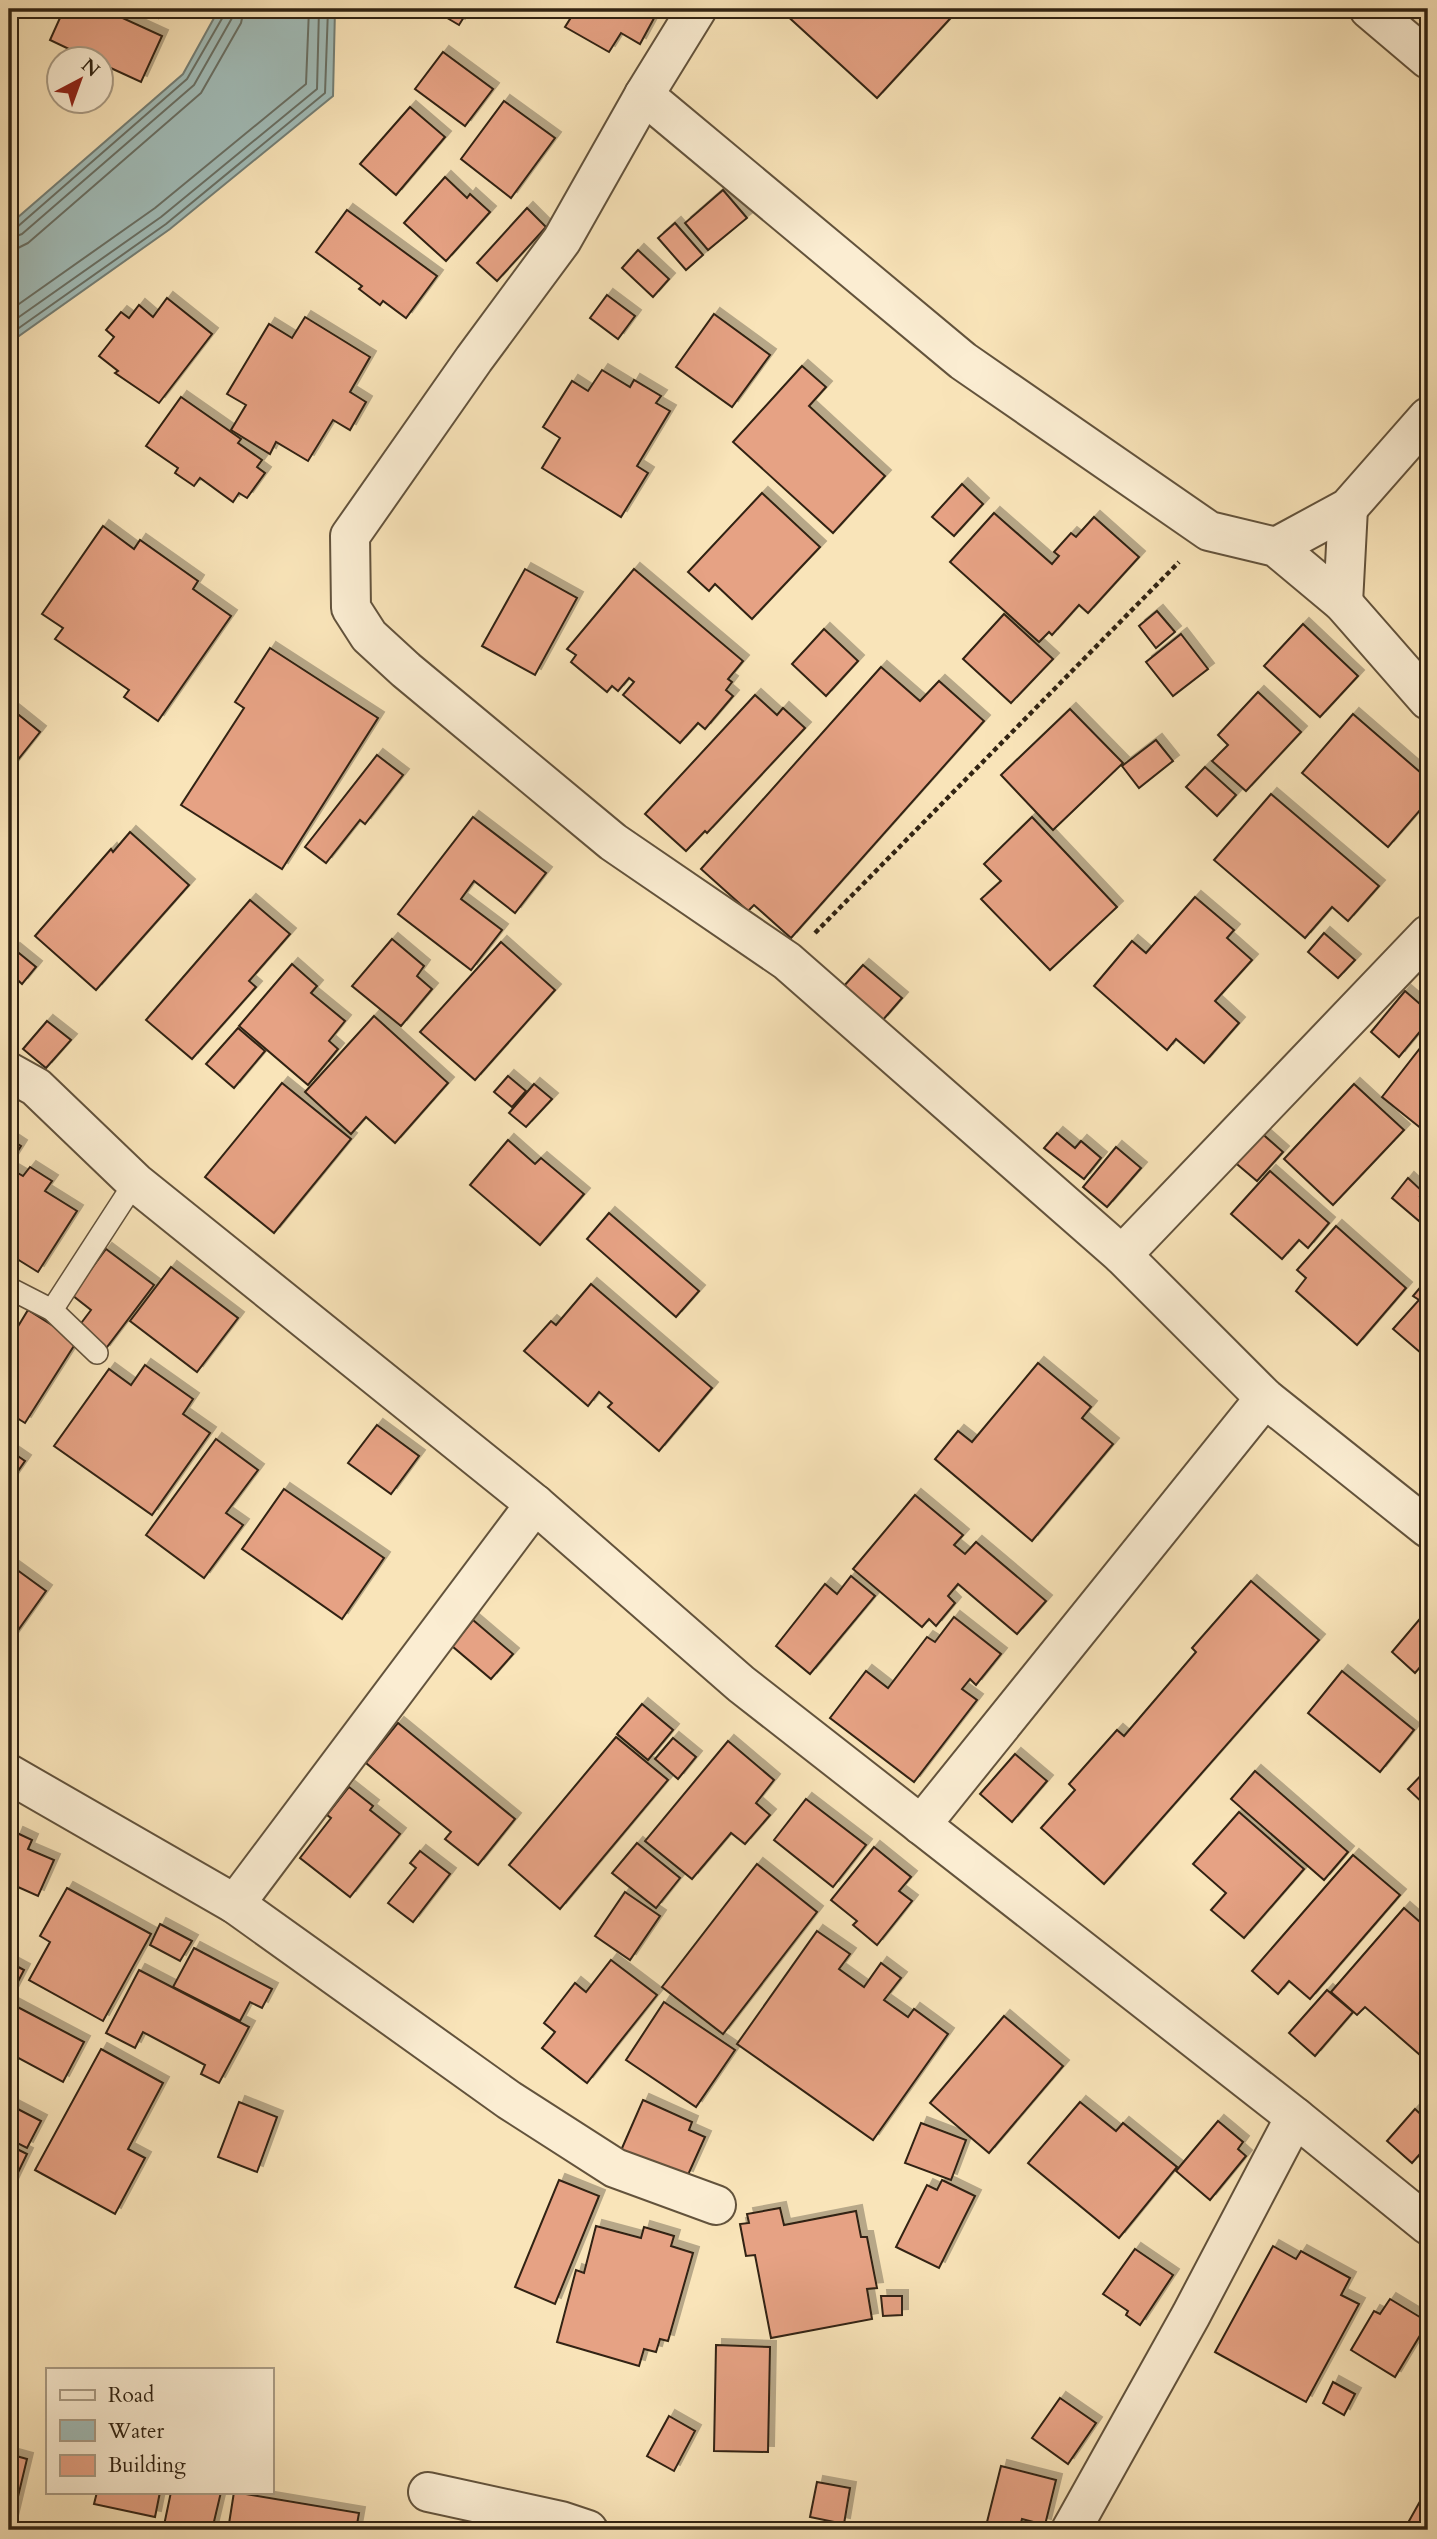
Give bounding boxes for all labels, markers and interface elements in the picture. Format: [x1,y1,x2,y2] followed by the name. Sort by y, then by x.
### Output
[46,46,116,116] north arrow
[76,53,106,83] text: N
[46,2368,273,2494] legend
[108,2381,154,2410] text: Road
[107,2417,164,2446] text: Water
[108,2451,186,2480] text: Building

